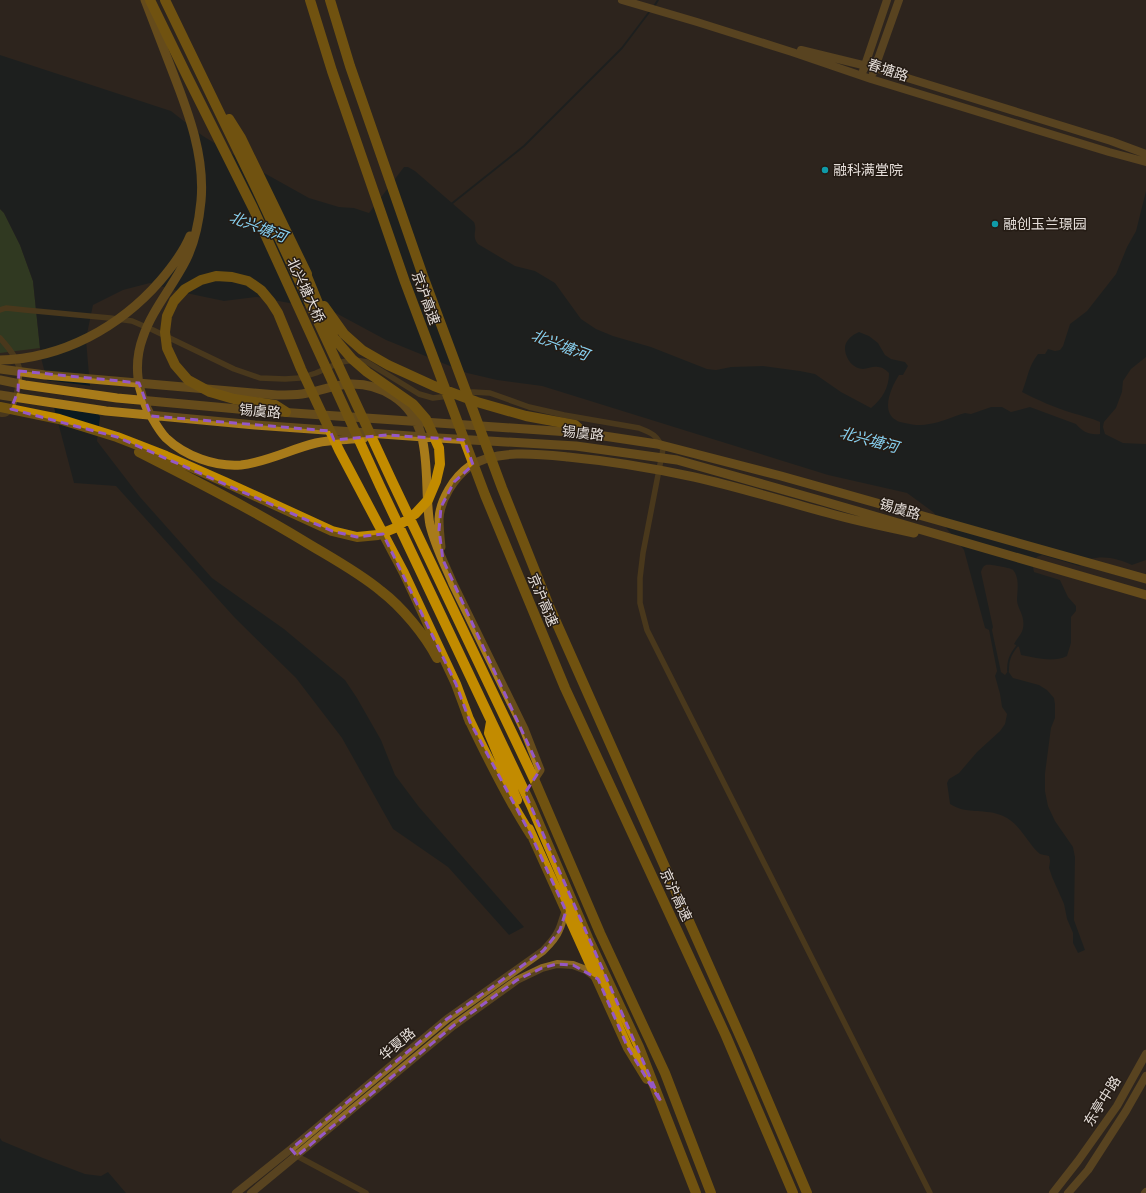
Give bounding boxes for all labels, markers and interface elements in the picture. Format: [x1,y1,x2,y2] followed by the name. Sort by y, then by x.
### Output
[866,55,911,84] street label: 春塘路
[833,161,903,178] place label: 融科满堂院
[820,165,830,175] marker: 融科满堂院
[227,207,292,247] water label: 北兴塘河
[1003,215,1087,232] place label: 融创玉兰璟园
[990,219,1000,229] marker: 融创玉兰璟园
[284,254,329,325] street label: 北兴塘大桥
[409,269,444,327] street label: 京沪高速
[529,325,594,365] water label: 北兴塘河
[238,400,282,421] street label: 锡虞路
[561,422,605,443] street label: 锡虞路
[838,423,903,457] water label: 北兴塘河
[878,495,923,522] street label: 锡虞路
[525,571,562,629] street label: 京沪高速
[657,866,696,924] street label: 京沪高速
[375,1024,418,1064] street label: 华夏路
[1080,1072,1124,1129] street label: 东亭中路

